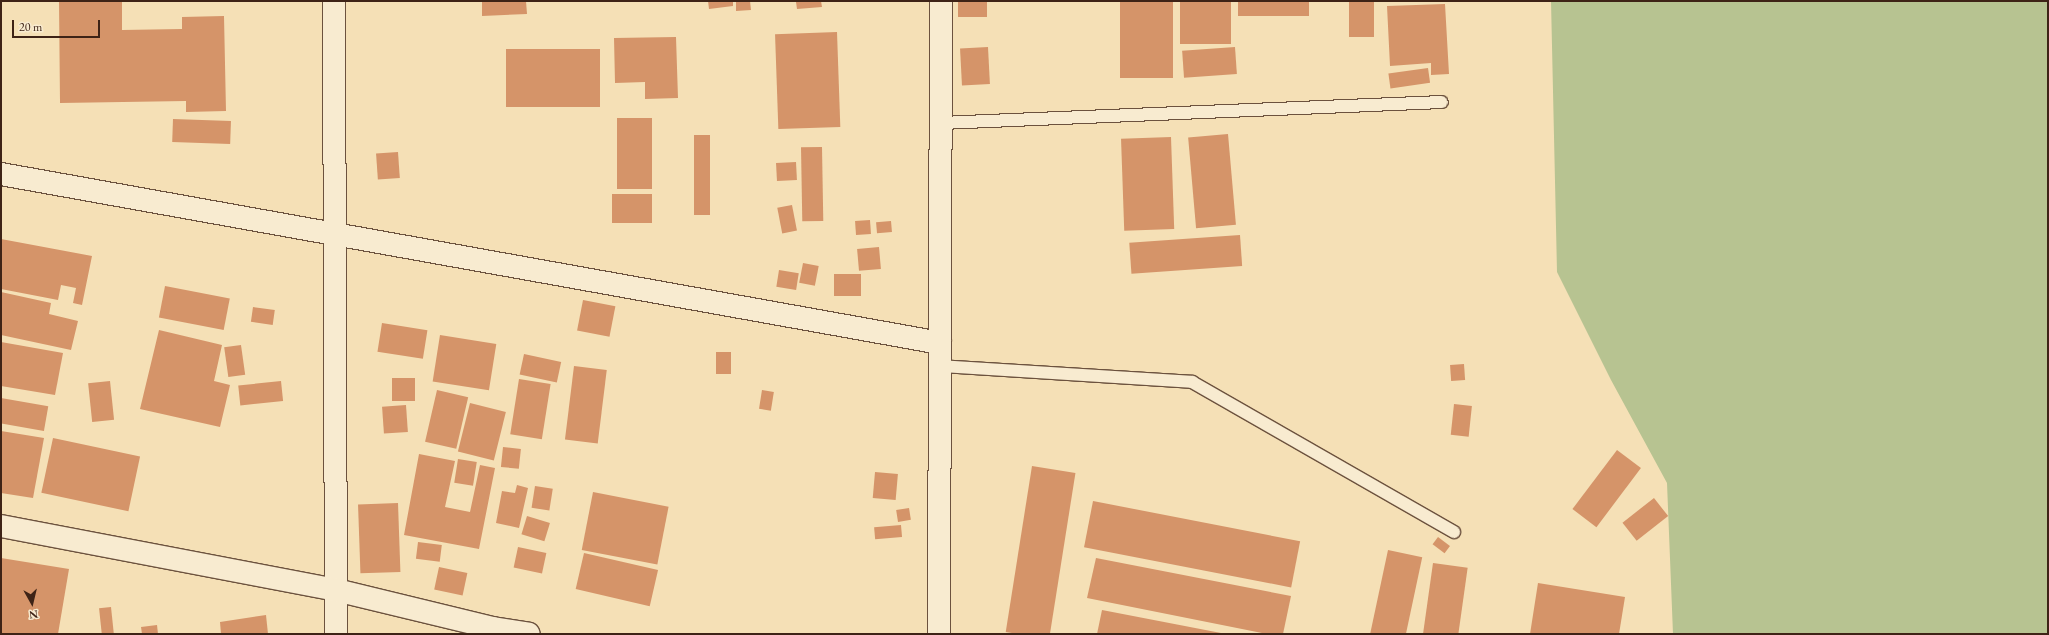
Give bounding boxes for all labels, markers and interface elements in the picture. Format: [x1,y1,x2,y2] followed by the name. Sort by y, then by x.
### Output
[14,12,102,38] scale bar
[19,19,42,35] text: 20 m
[12,583,52,623] north arrow
[28,607,39,622] text: N

